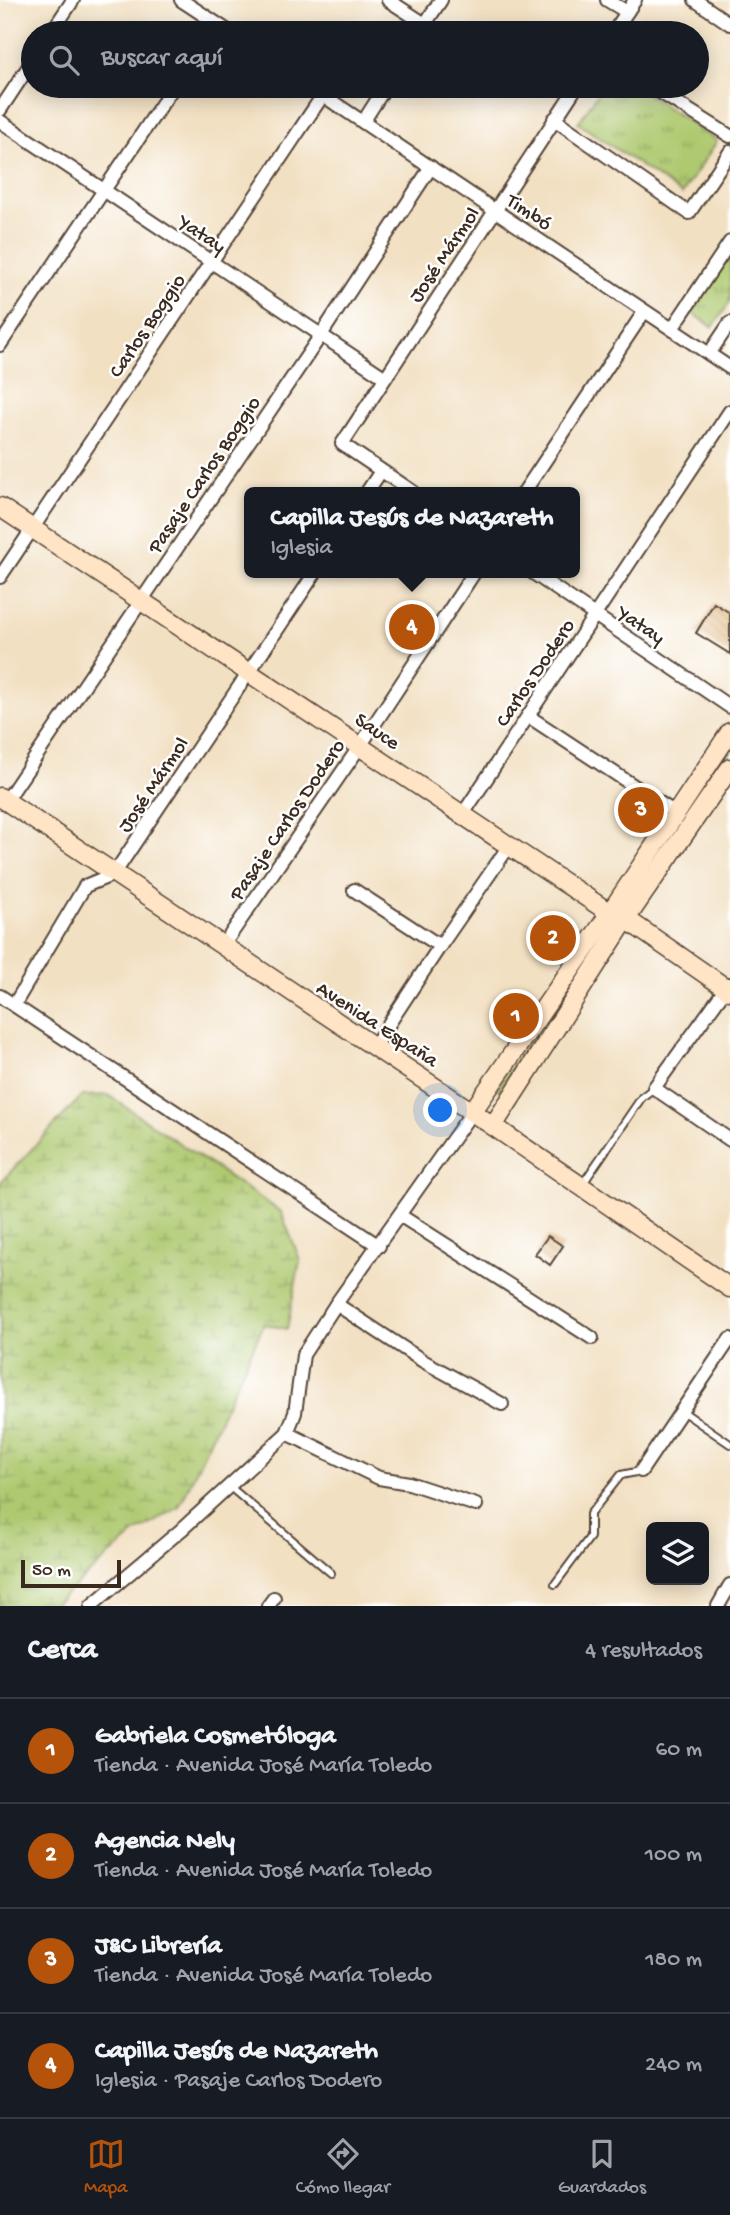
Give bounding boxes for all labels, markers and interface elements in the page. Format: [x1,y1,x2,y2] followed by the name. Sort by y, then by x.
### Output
[21,21,709,98] search box
[45,41,83,79] icon: search
[101,44,223,75] text: Buscar aquí
[500,189,556,238] street label: Timbó
[405,204,487,308] street label: José Mármol
[171,210,230,261] street label: Yatay
[105,270,193,384] street label: Carlos Boggio
[143,393,268,560] street label: Pasaje Carlos Boggio
[244,487,580,578] popup
[270,504,554,535] text: Capilla Jesús de Nazareth
[270,535,332,562] text: Iglesia
[389,601,435,653] pin: 4
[610,601,669,652] street label: Yatay
[492,615,582,733] street label: Carlos Dodero
[349,709,404,758] street label: Sauce
[114,734,196,838] street label: José Mármol
[225,735,352,907] street label: Pasaje Carlos Dodero
[618,784,664,836] pin: 3
[530,912,576,964] pin: 2
[310,977,443,1075] street label: Avenida España
[493,990,539,1042] pin: 1
[423,1093,457,1127] your location
[646,1522,709,1585] map controls
[646,1522,709,1585] button: layers
[21,1557,121,1589] scale bar
[32,1560,71,1583] text: 50 m
[28,1634,97,1669] text: Cerca
[585,1638,702,1665] text: 4 resultados
[95,1722,336,1753] text: Gabriela Cosmetóloga
[46,1737,56,1764] text: 1
[656,1737,702,1764] text: 60 m
[95,1753,432,1780] text: Tienda · Avenida José María Toledo
[95,1827,235,1858] text: Agencia Nely
[45,1842,57,1869] text: 2
[645,1842,702,1869] text: 100 m
[95,1858,432,1885] text: Tienda · Avenida José María Toledo
[95,1932,222,1963] text: J&C Librería
[45,1947,57,1974] text: 3
[645,1947,702,1974] text: 180 m
[95,1963,432,1990] text: Tienda · Avenida José María Toledo
[95,2037,378,2068] text: Capilla Jesús de Nazareth
[46,2052,56,2079] text: 4
[645,2052,702,2079] text: 240 m
[95,2068,382,2095] text: Iglesia · Pasaje Carlos Dodero
[84,2135,128,2200] tab: Mapa
[296,2135,390,2200] tab: Cómo llegar
[558,2135,646,2200] tab: Guardados

